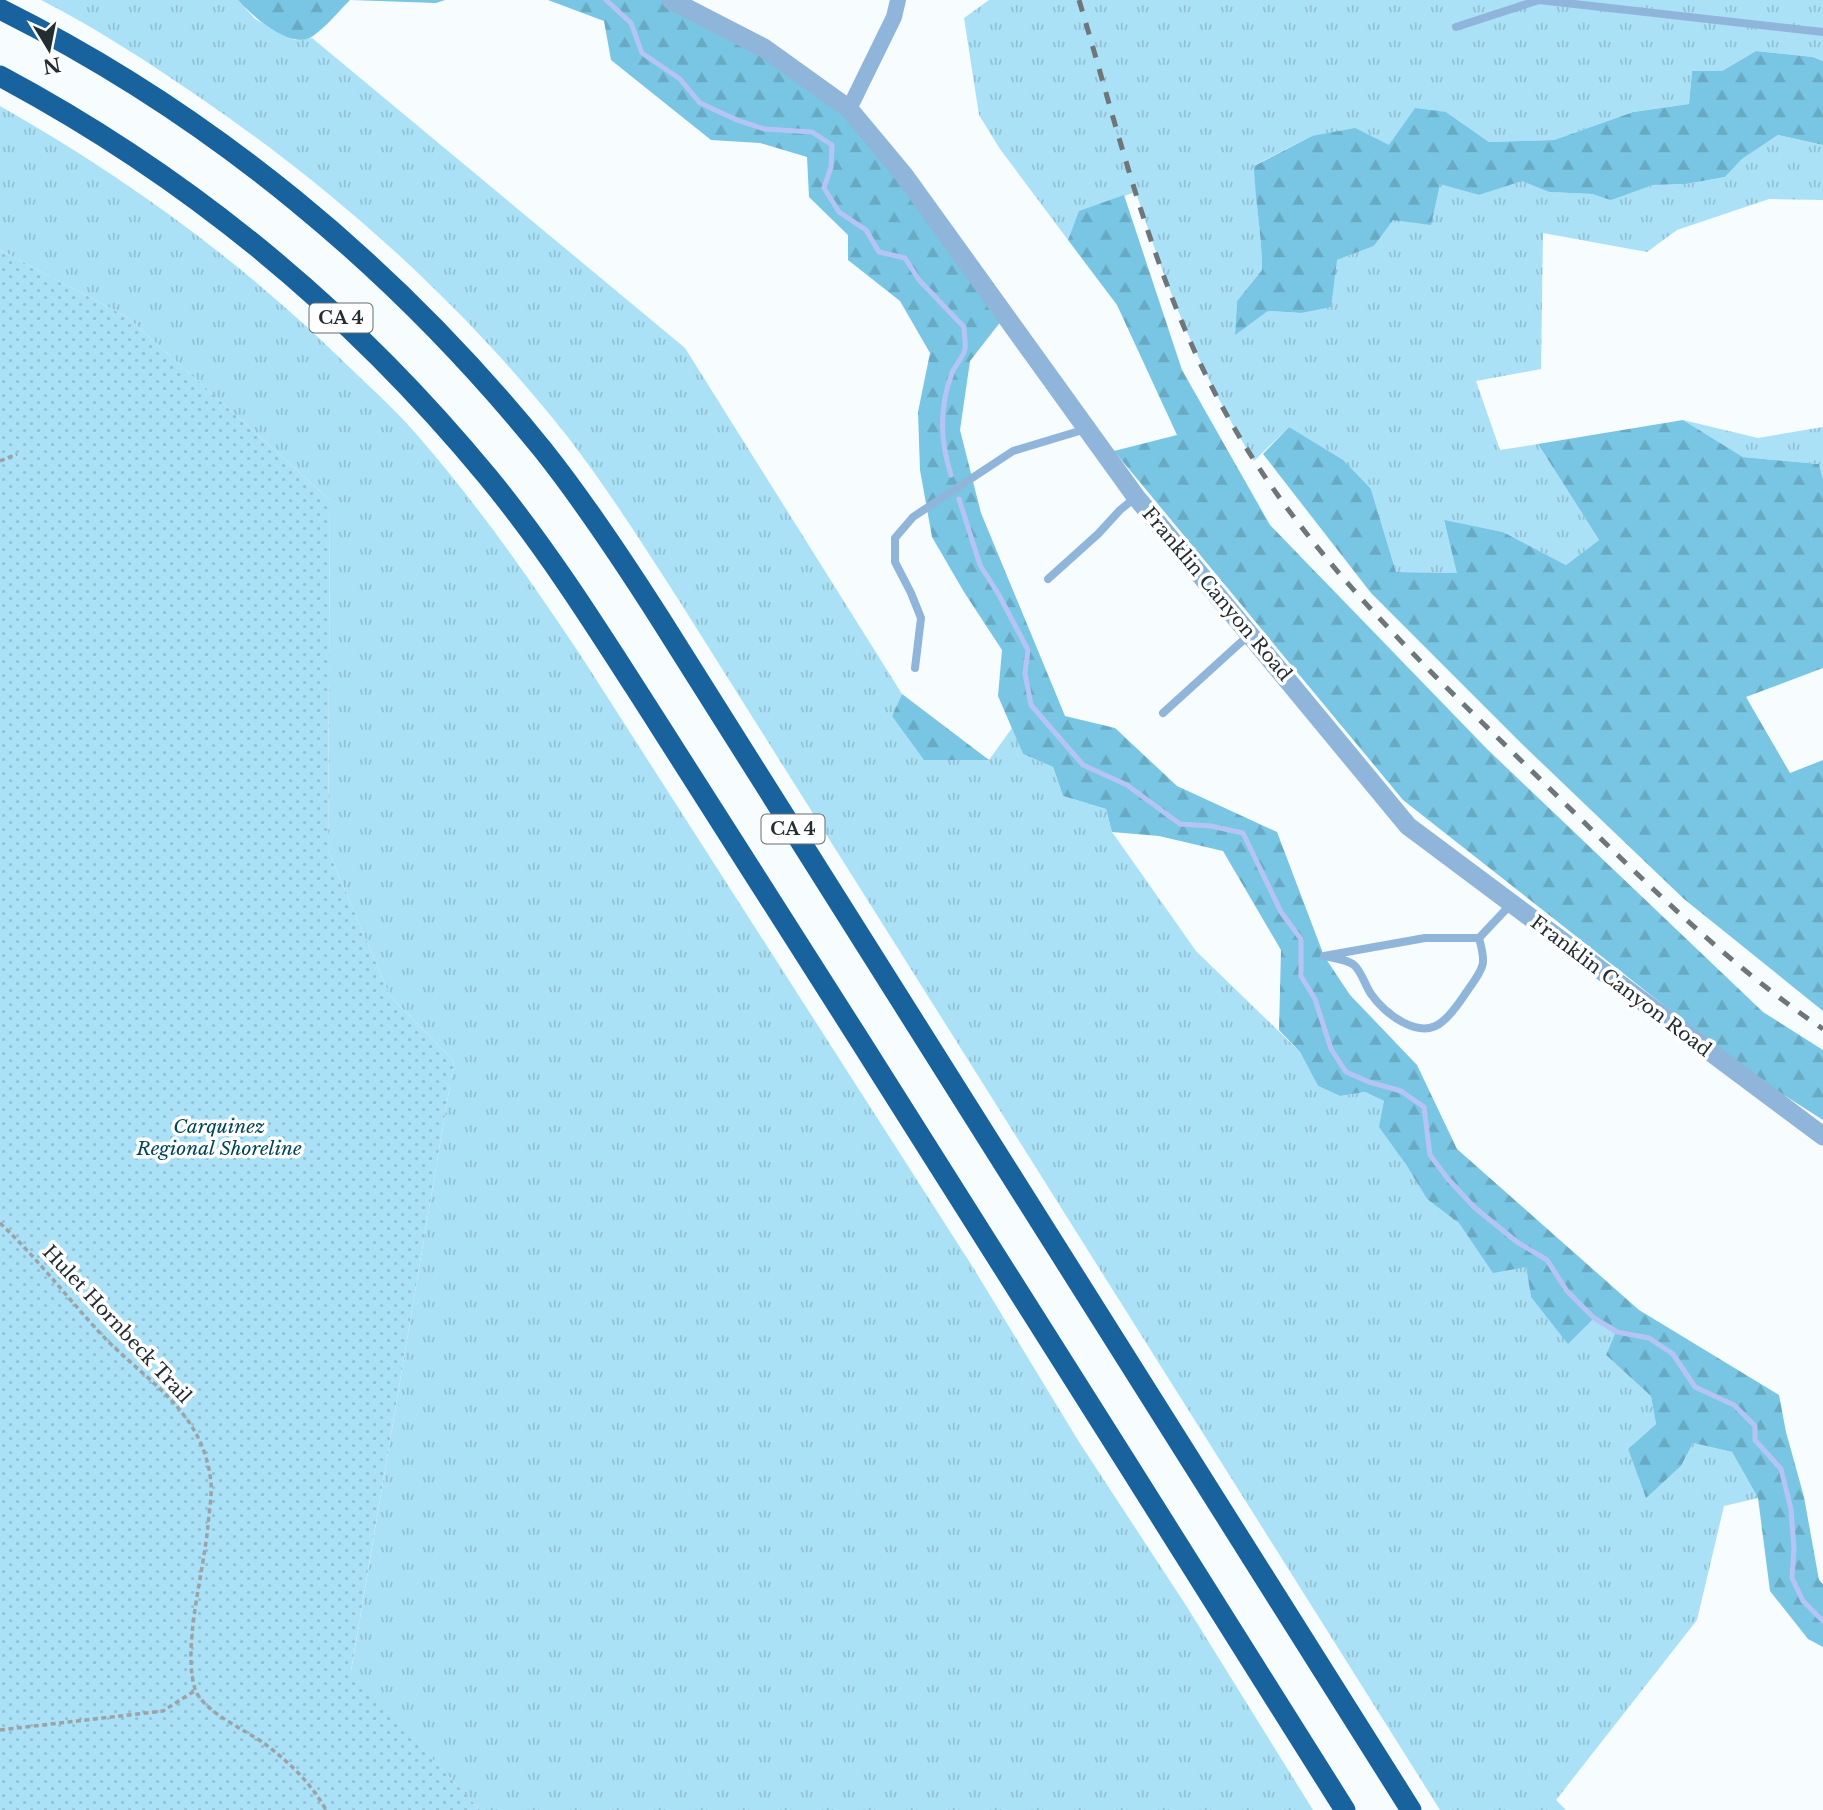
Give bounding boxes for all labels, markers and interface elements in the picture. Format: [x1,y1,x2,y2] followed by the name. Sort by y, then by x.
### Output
[14,14,84,84] north arrow
[41,52,63,78] text: N
[310,304,372,332] road number: CA 4
[1138,502,1297,686] street label: Franklin Canyon Road
[762,814,824,844] road number: CA 4
[1526,911,1716,1061] street label: Franklin Canyon Road
[135,1115,302,1160] park label: Carquinez Regional Shoreline
[38,1240,196,1408] street label: Hulet Hornbeck Trail

